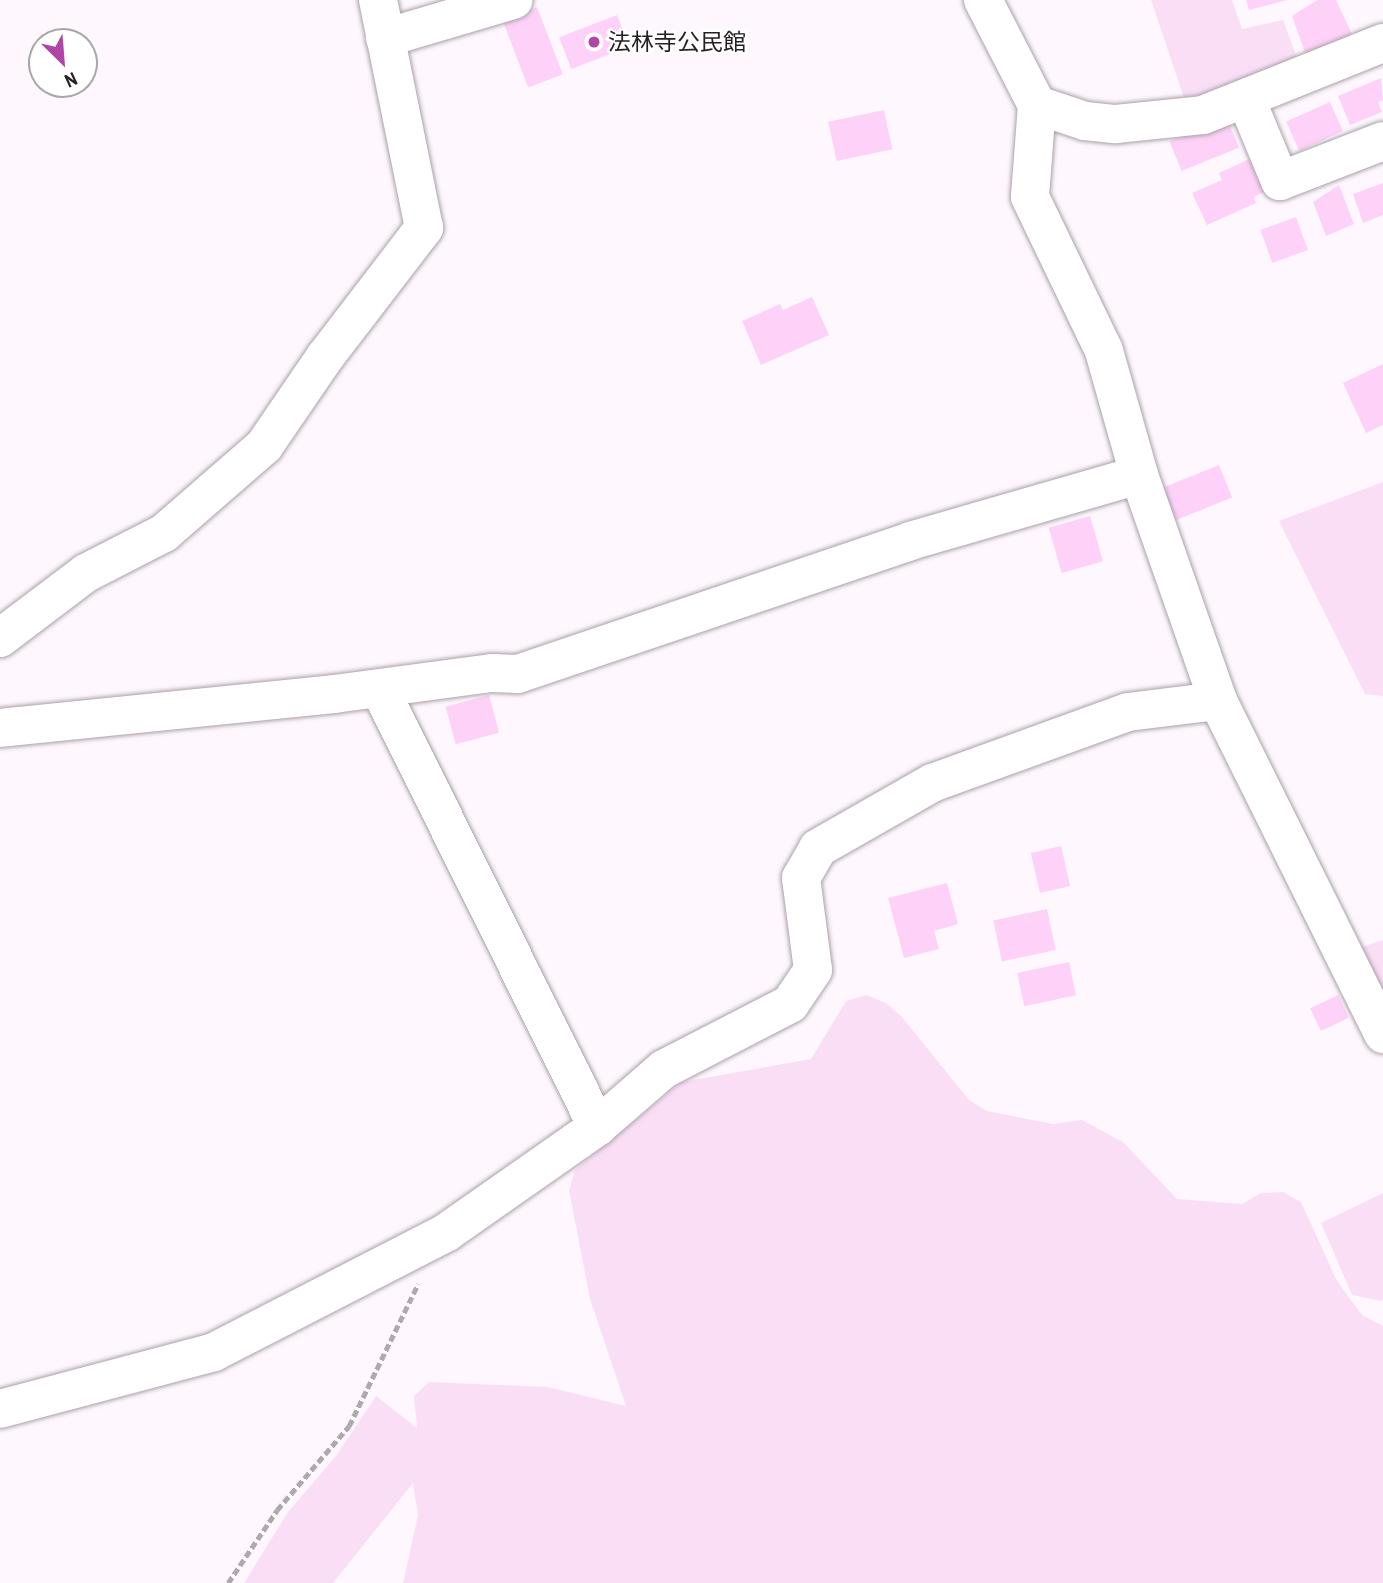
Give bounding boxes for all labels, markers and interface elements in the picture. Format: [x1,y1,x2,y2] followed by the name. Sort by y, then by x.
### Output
[28,28,98,98] north arrow
[608,28,746,56] place label: 法林寺公民館
[586,34,602,50] marker: 法林寺公民館
[60,66,82,94] text: N

